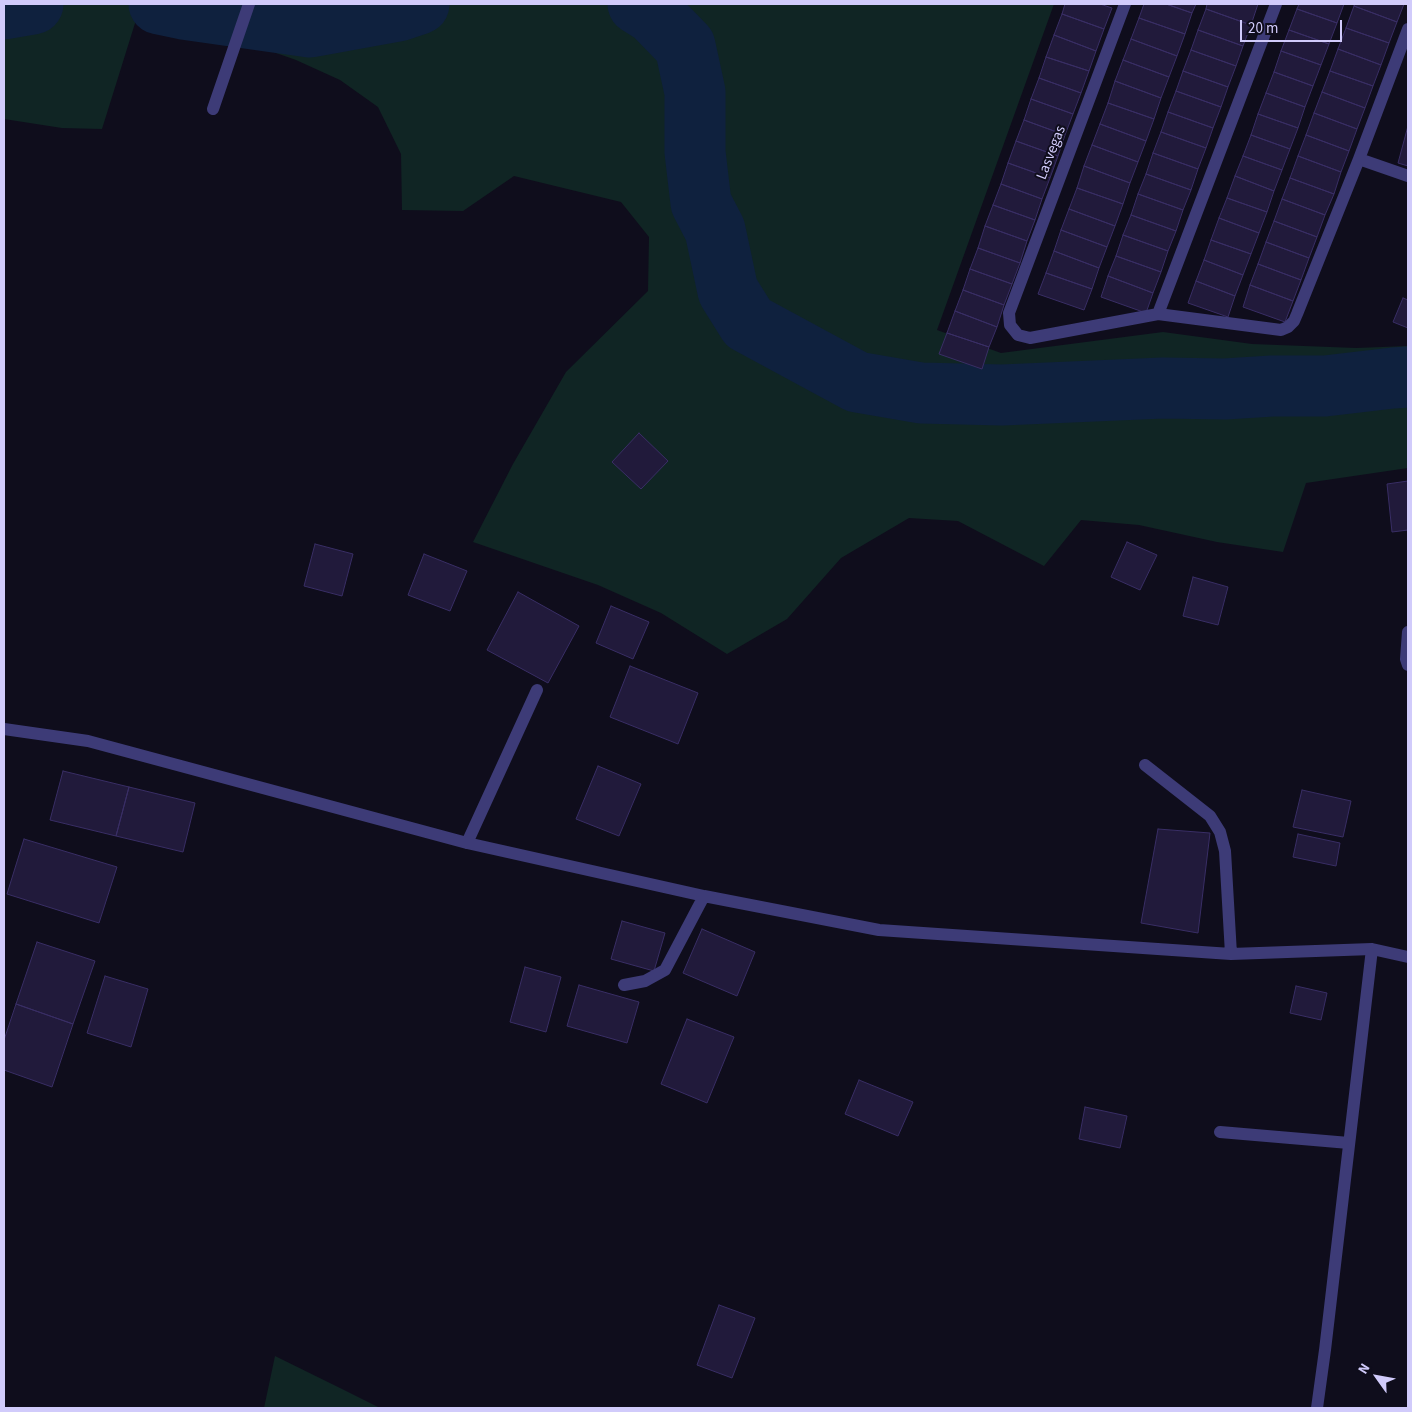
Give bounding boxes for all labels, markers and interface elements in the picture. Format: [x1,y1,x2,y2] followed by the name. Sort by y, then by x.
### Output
[1242,10,1344,42] scale bar
[1248,18,1278,39] text: 20 m
[1033,123,1071,183] street label: Lasvegas
[1352,1352,1402,1402] north arrow
[1353,1360,1375,1378] text: N

